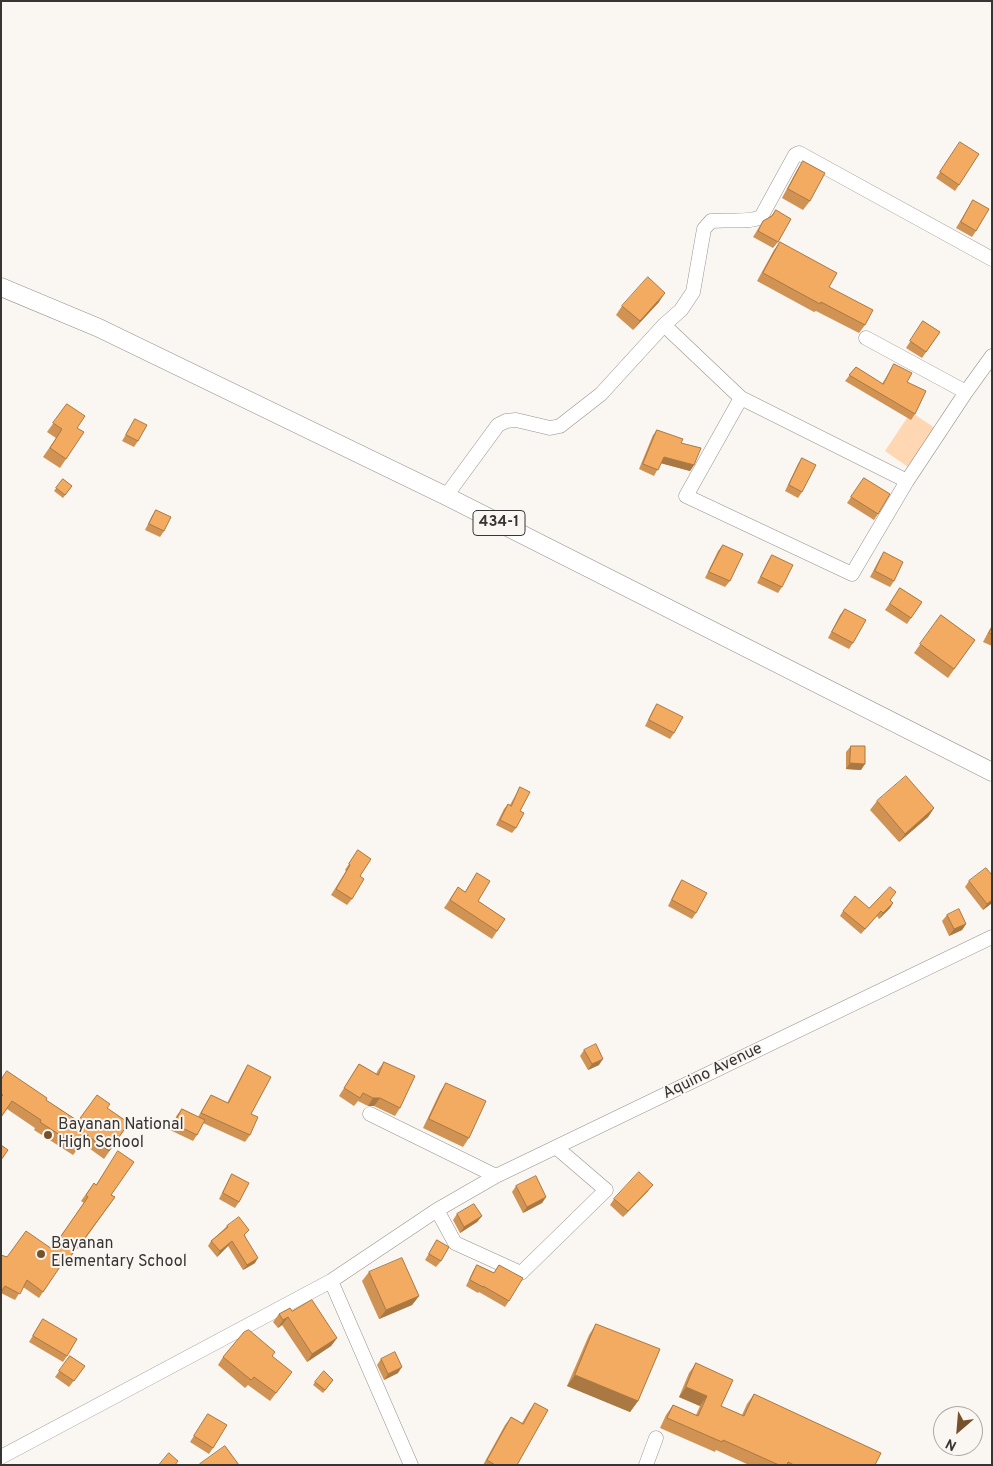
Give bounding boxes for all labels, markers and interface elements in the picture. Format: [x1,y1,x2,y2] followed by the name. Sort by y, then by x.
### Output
[473,510,525,536] road number: 434-1
[660,1040,766,1104] street label: Aquino Avenue
[58,1116,184,1154] place label: Bayanan National High School
[42,1129,54,1141] marker: Bayanan National High School
[51,1235,187,1273] place label: Bayanan Elementary School
[35,1248,47,1260] marker: Bayanan Elementary School
[933,1406,983,1456] north arrow
[943,1434,960,1454] text: N

